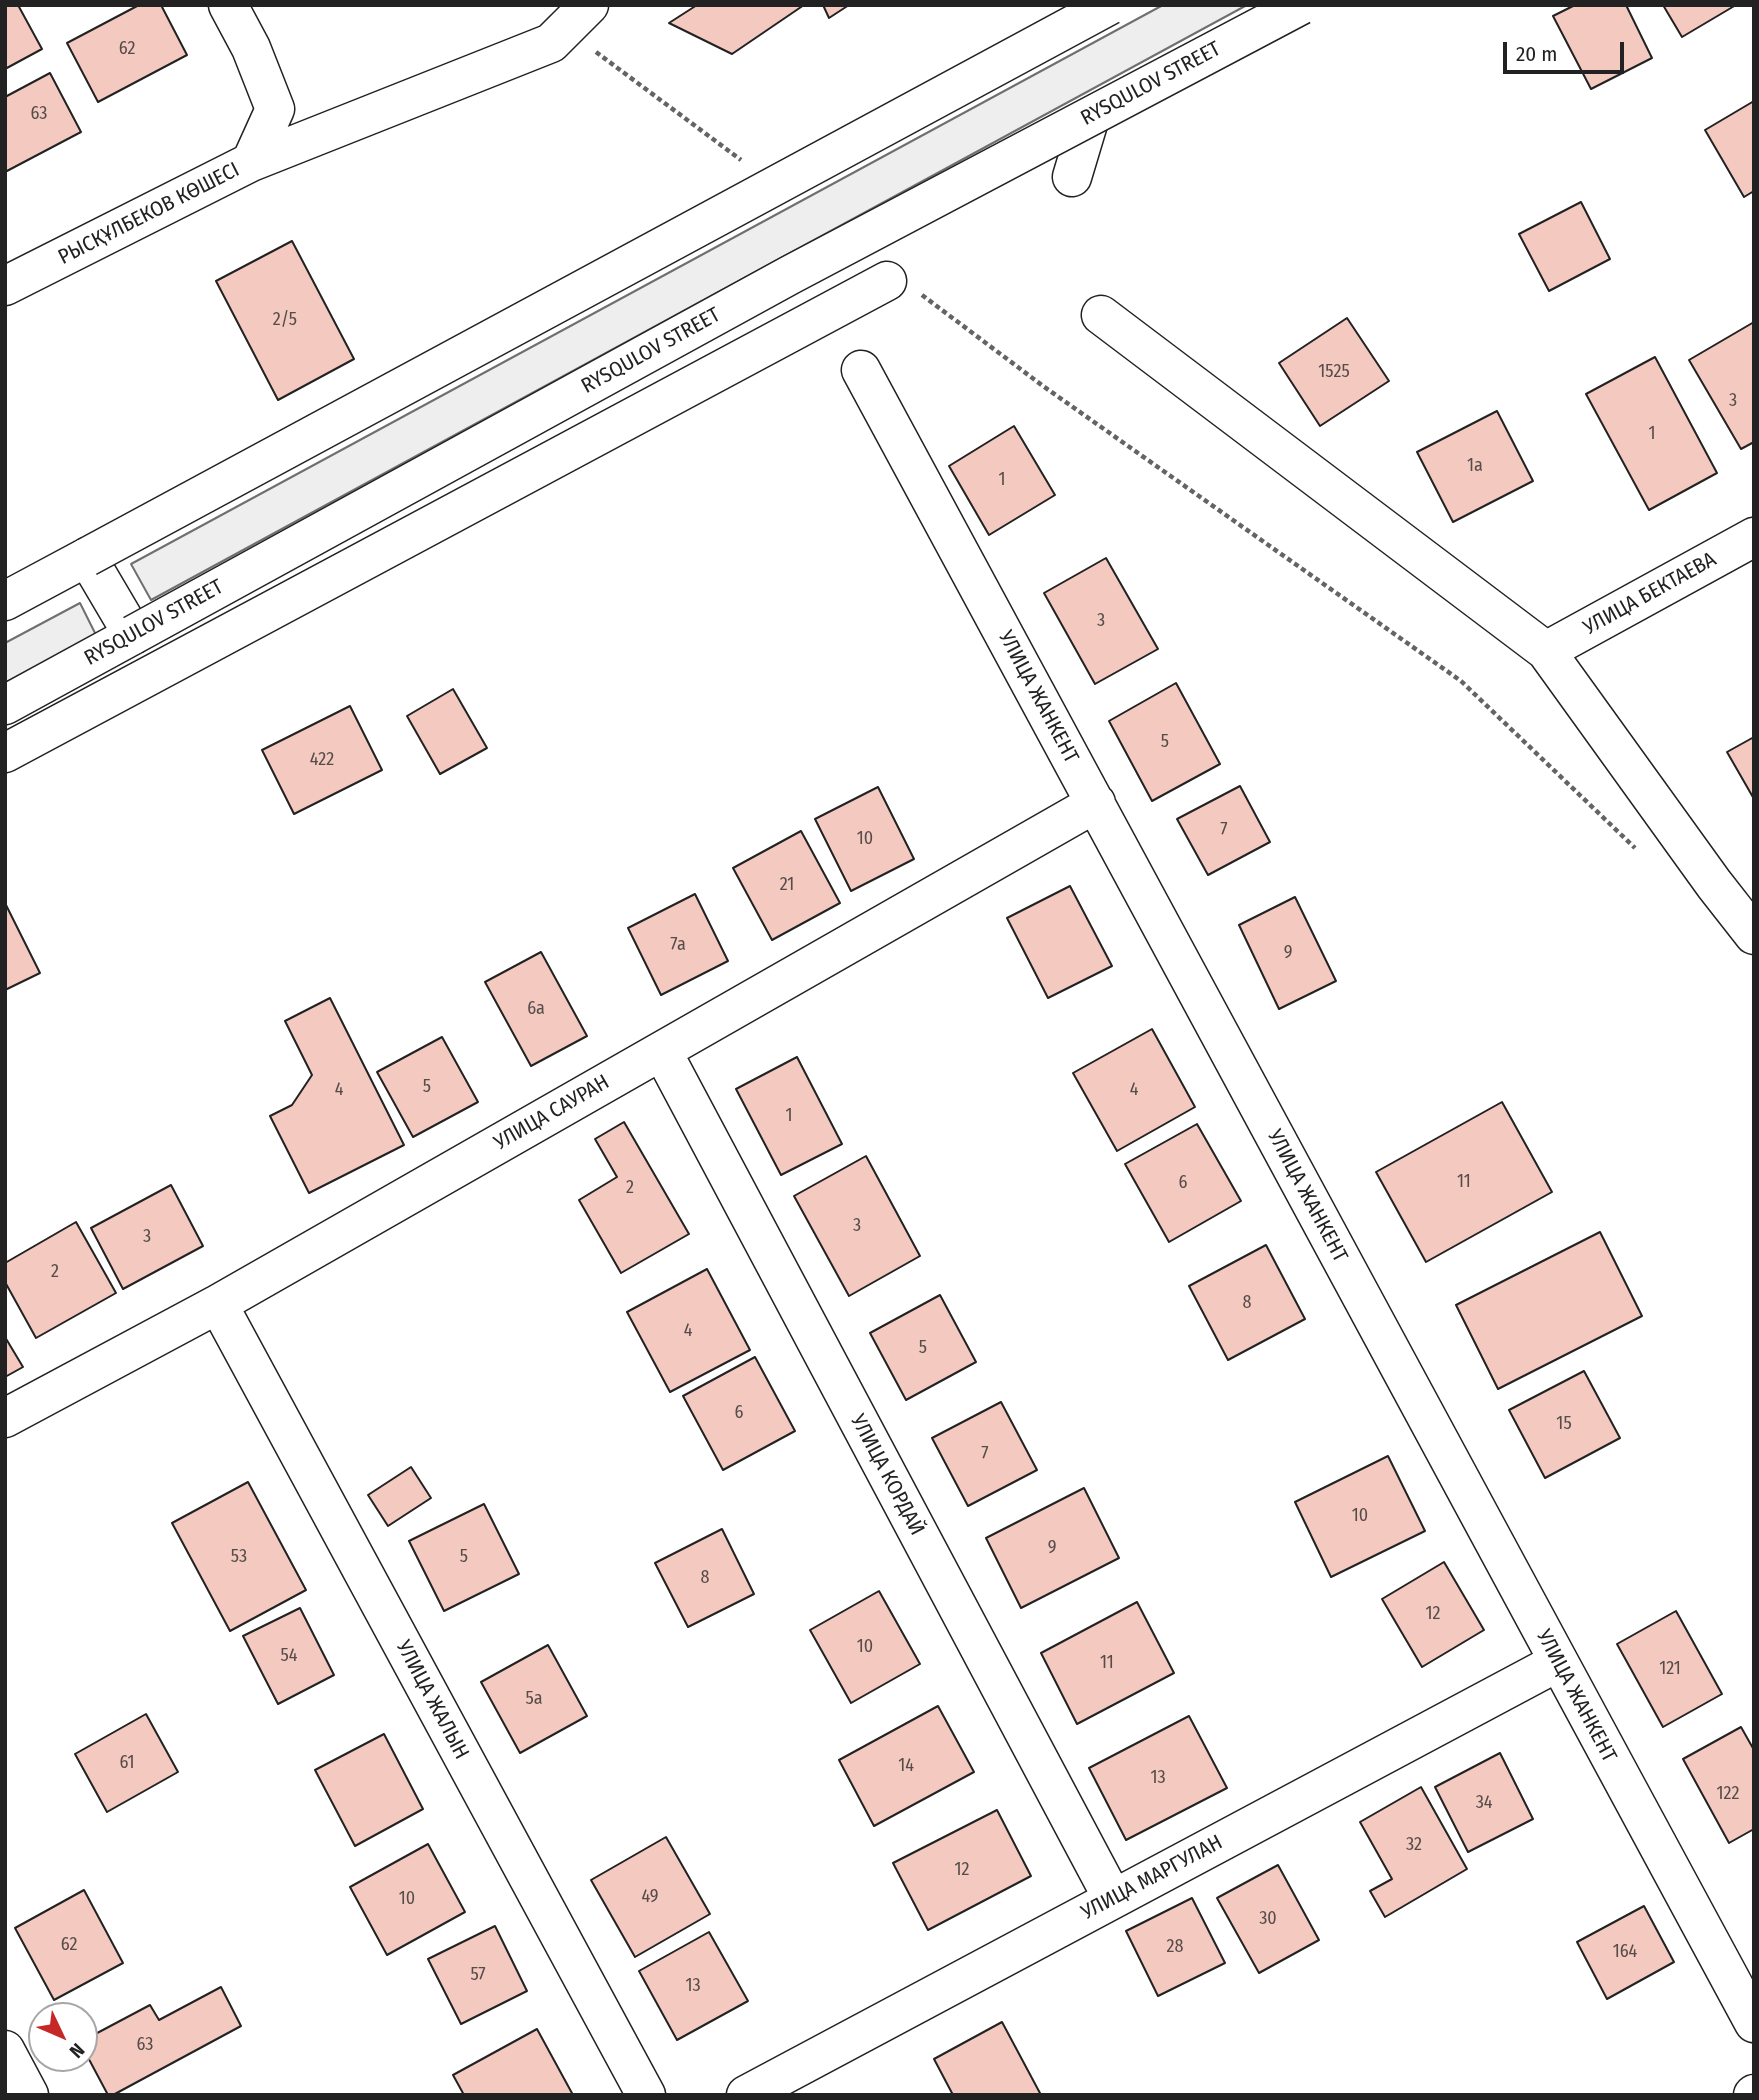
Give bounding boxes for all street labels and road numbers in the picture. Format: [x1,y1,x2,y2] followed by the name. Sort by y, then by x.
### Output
[1077,37,1225,131] street label: RYSQULOV STREET
[54,157,244,271] street label: РЫСҚҰЛБЕКОВ КӨШЕСІ
[577,303,725,399] street label: RYSQULOV STREET
[1579,547,1721,641] street label: УЛИЦА БЕКТАЕВА
[80,575,228,671] street label: RYSQULOV STREET
[993,626,1083,768] street label: УЛИЦА ЖАНКЕНТ
[490,1070,614,1156] street label: УЛИЦА САУРАН
[1262,1125,1352,1267] street label: УЛИЦА ЖАНКЕНТ
[845,1410,929,1540] street label: УЛИЦА КОРДАЙ
[1531,1625,1621,1767] street label: УЛИЦА ЖАНКЕНТ
[390,1636,474,1764] street label: УЛИЦА ЖАЛЫН
[1077,1830,1227,1926] street label: УЛИЦА МАРГУЛАН

